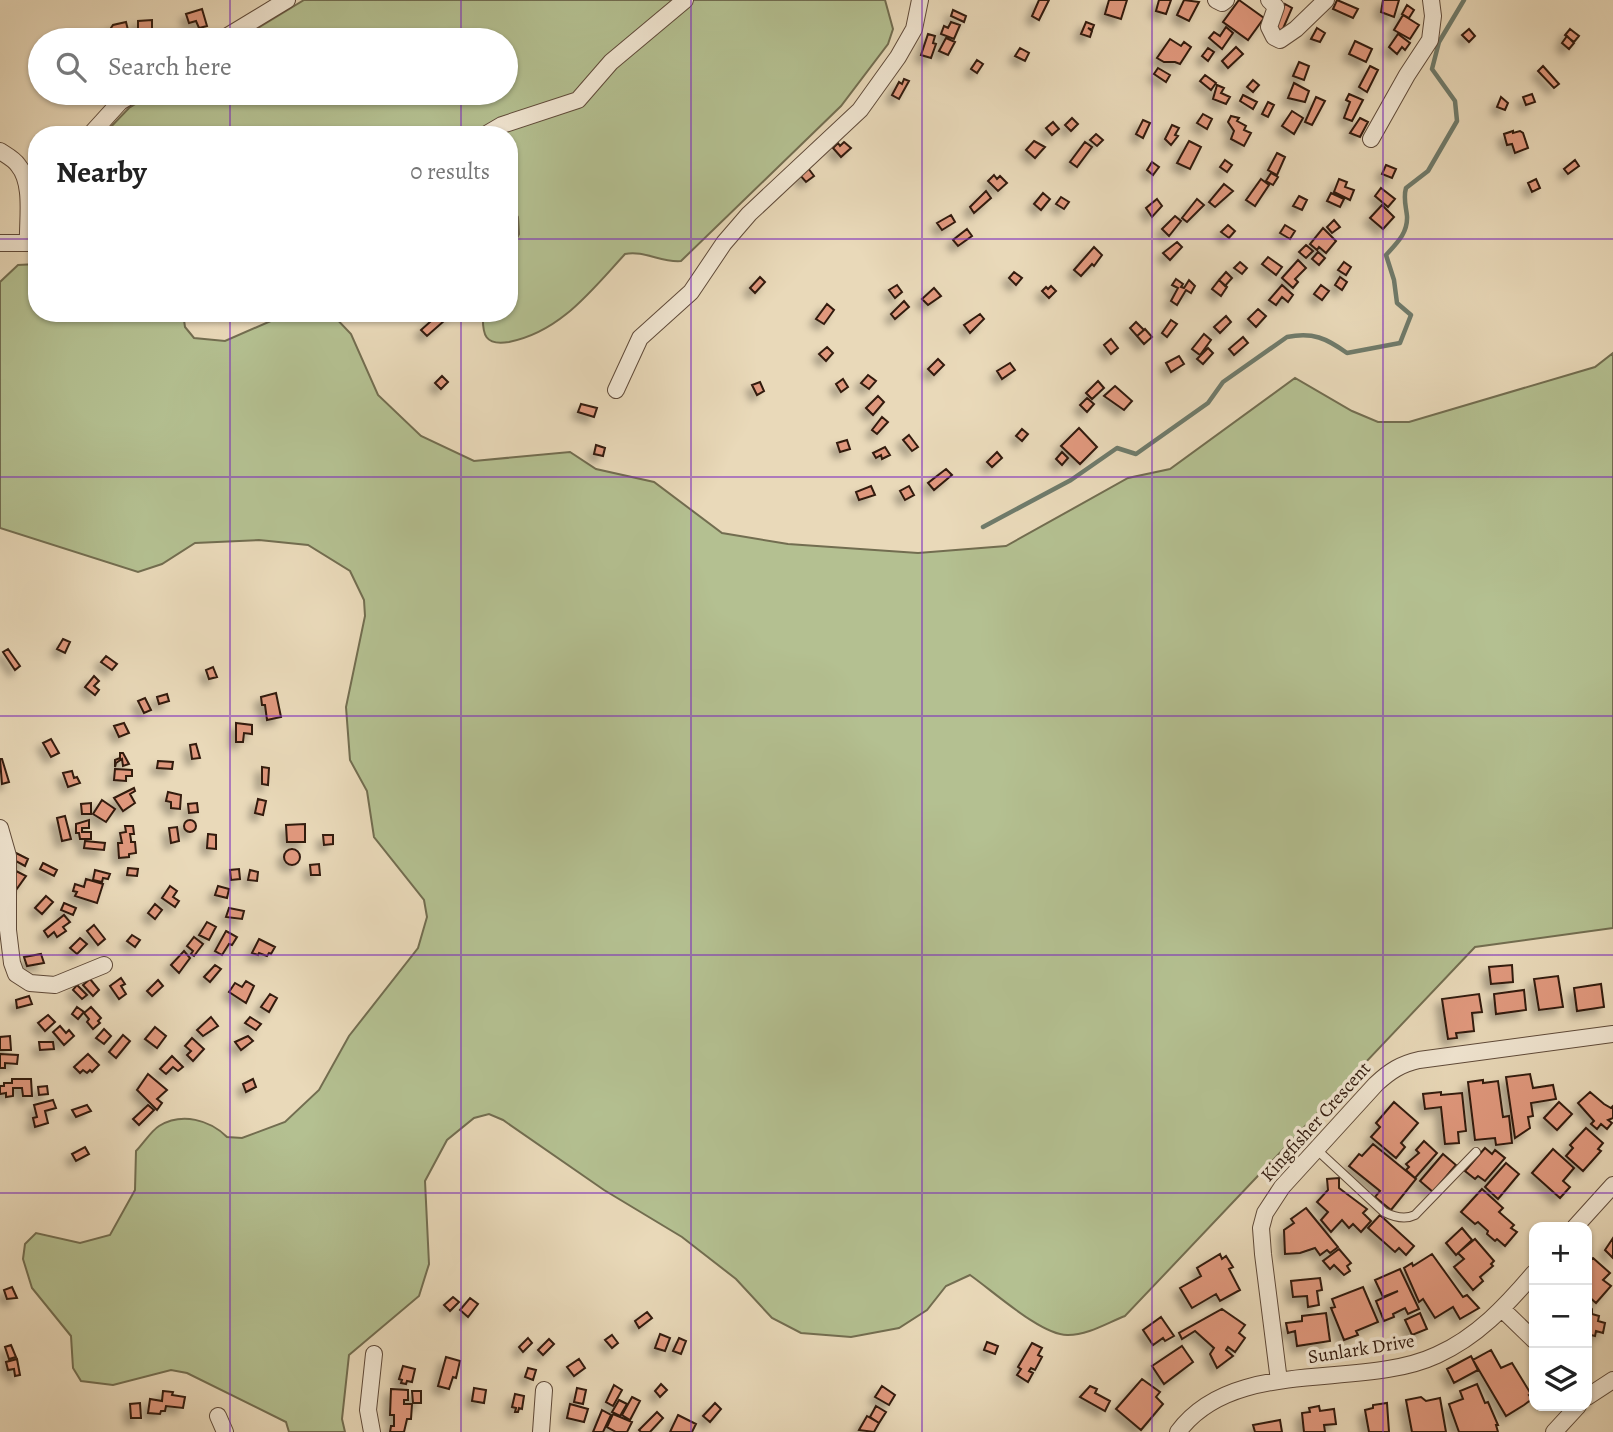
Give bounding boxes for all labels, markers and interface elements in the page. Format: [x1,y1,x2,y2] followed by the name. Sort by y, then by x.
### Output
[28,28,518,105] search box
[52,48,90,86] icon: search
[108,49,232,84] text: Search here
[56,152,147,192] text: Nearby
[410,156,490,187] text: 0 results
[1255,1056,1377,1187] street label: Kingfisher Crescent
[1529,1222,1592,1411] map controls
[1529,1222,1592,1285] button: +
[1529,1285,1592,1348] button: −
[1306,1328,1416,1370] street label: Sunlark Drive
[1529,1348,1592,1411] button: layers

